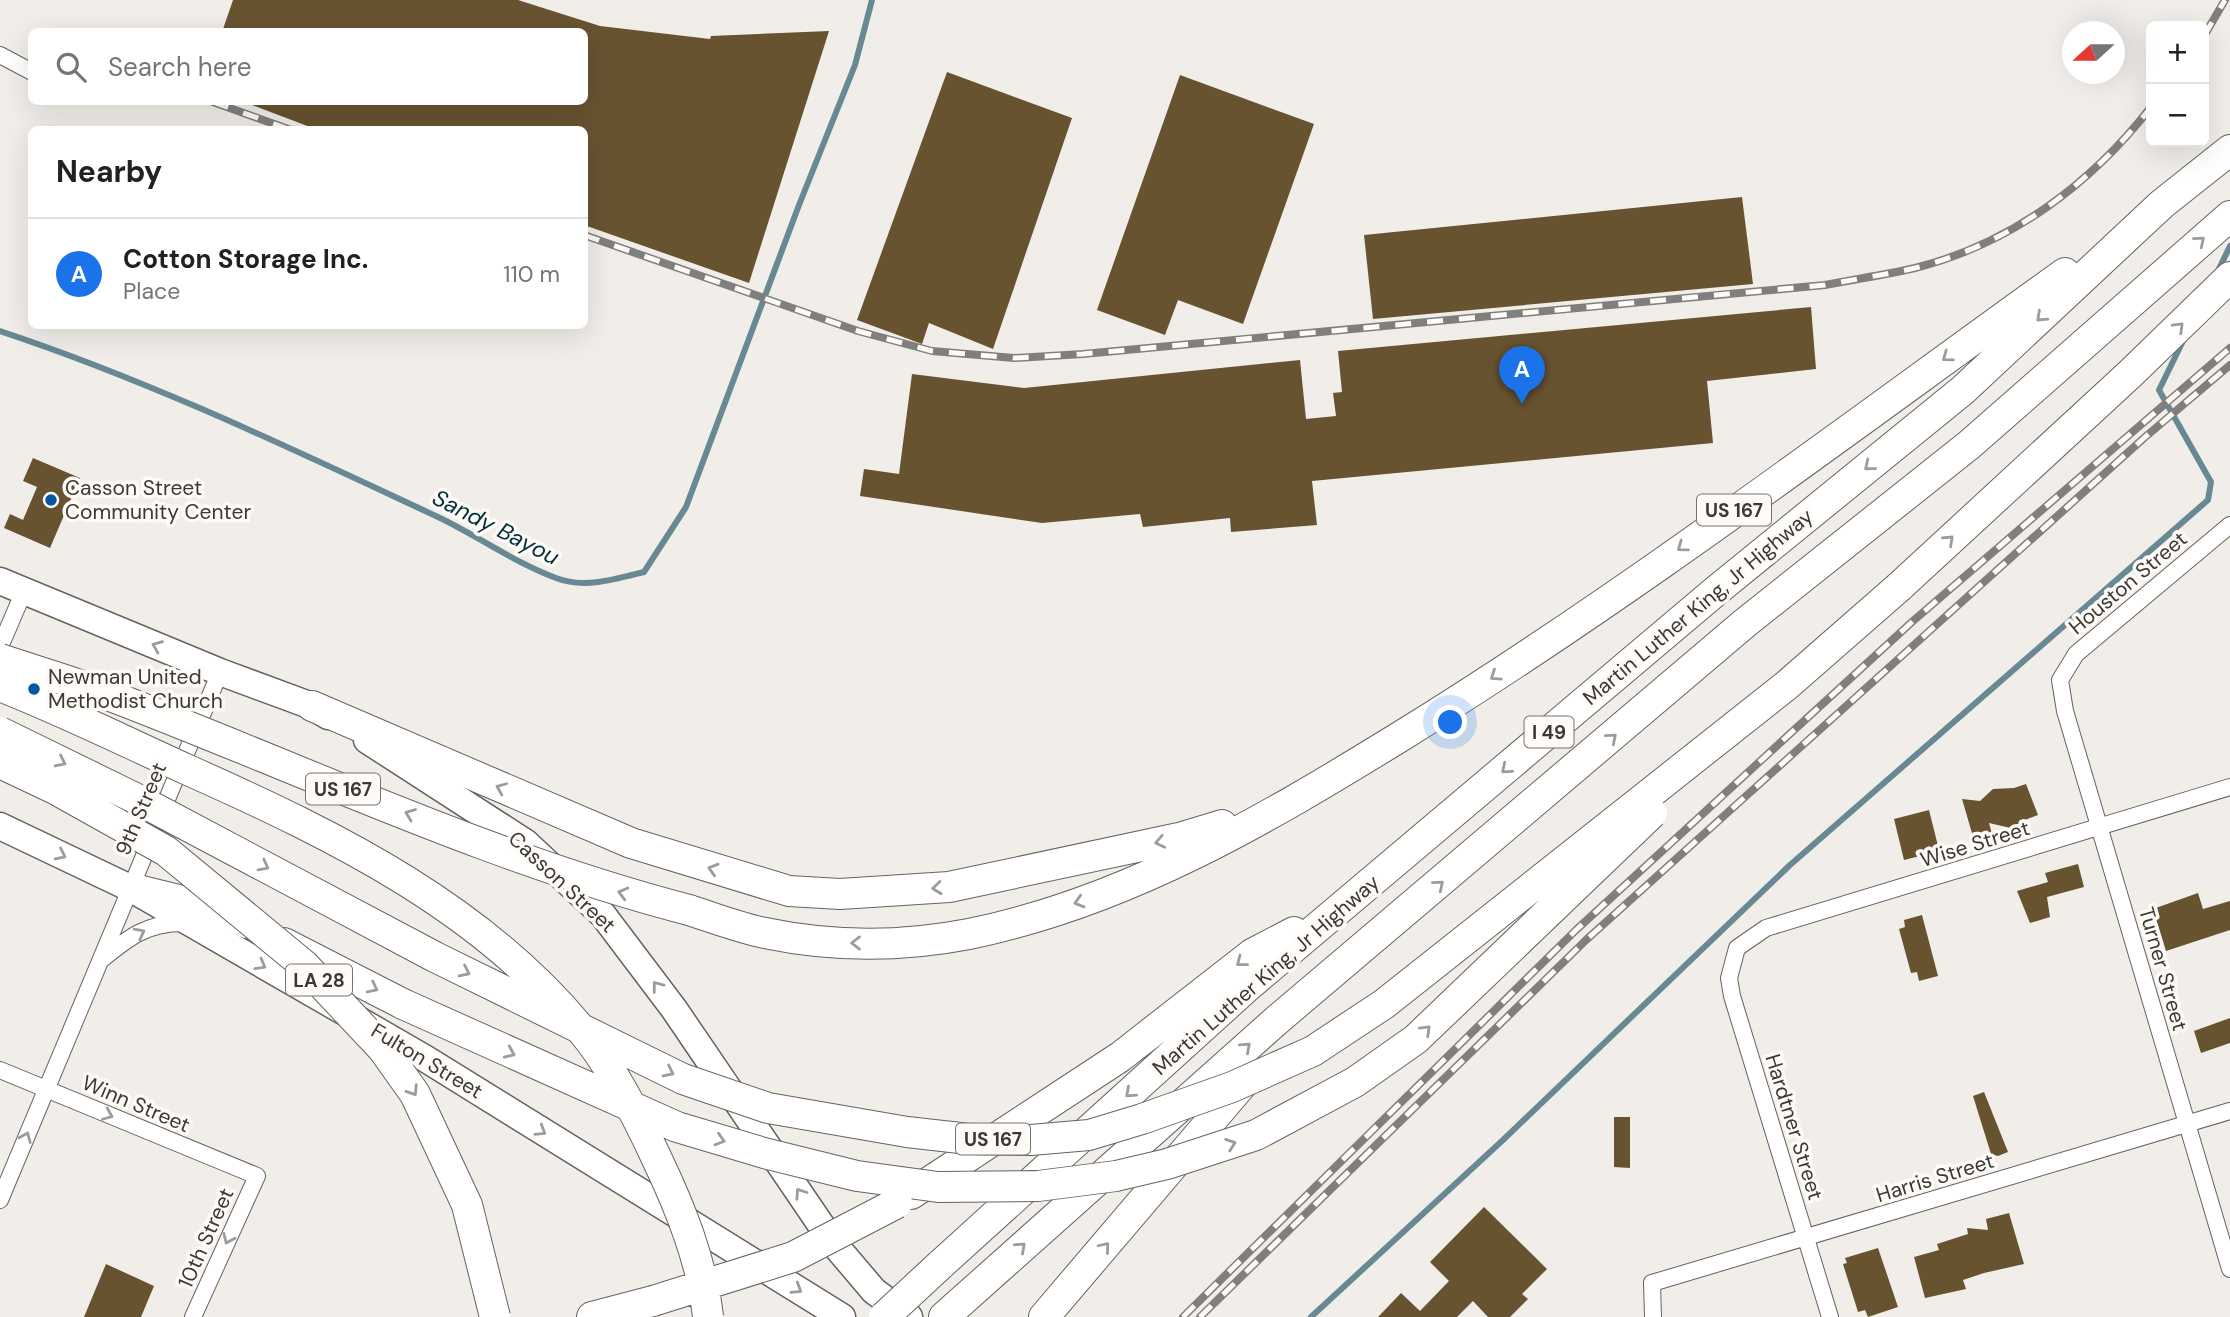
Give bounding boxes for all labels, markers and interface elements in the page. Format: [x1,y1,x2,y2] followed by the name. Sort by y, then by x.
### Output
[2062,21,2125,84] north arrow
[2146,21,2209,147] map controls
[2146,21,2209,84] button: +
[28,28,588,105] search box
[52,48,90,86] icon: search
[108,50,251,84] text: Search here
[2146,84,2209,147] button: −
[56,152,162,191] text: Nearby
[2192,237,2205,249] one-way arrow
[123,242,368,276] text: Cotton Storage Inc.
[71,259,87,289] text: A
[503,259,560,289] text: 110 m
[123,276,180,306] text: Place
[2036,309,2049,322] one-way arrow
[2171,322,2184,335] one-way arrow
[1499,346,1545,404] pin: A
[1942,349,1955,361] one-way arrow
[1864,458,1877,471] one-way arrow
[65,474,251,526] place label: Casson Street Community Center
[428,482,564,572] water label: Sandy Bayou
[43,492,59,508] marker: Casson Street Community Center
[1697,495,1771,526] road number: US 167
[1577,502,1819,712] street label: Martin Luther King, Jr Highway
[2063,525,2193,641] street label: Houston Street
[1941,536,1954,549] one-way arrow
[1677,538,1690,551] one-way arrow
[152,641,164,655] one-way arrow
[48,663,223,715] place label: Newman United Methodist Church
[1490,668,1503,680] one-way arrow
[26,681,42,697] marker: Newman United Methodist Church
[1433,705,1467,739] your location
[1524,716,1574,748] road number: I 49
[1604,734,1617,746] one-way arrow
[54,754,66,768] one-way arrow
[109,758,173,860] street label: 9th Street
[1502,761,1515,773] one-way arrow
[306,774,380,804] road number: US 167
[496,782,508,796] one-way arrow
[404,808,417,822] one-way arrow
[1917,814,2033,874] street label: Wise Street
[502,825,622,939] street label: Casson Street
[1154,834,1166,849] one-way arrow
[54,847,67,861] one-way arrow
[257,858,269,871] one-way arrow
[708,862,720,877] one-way arrow
[1146,868,1386,1081] street label: Martin Luther King, Jr Highway
[932,880,943,895] one-way arrow
[1430,881,1443,893] one-way arrow
[618,886,630,901] one-way arrow
[1073,894,1085,909] one-way arrow
[2132,904,2194,1034] street label: Turner Street
[133,928,145,941] one-way arrow
[851,935,861,951] one-way arrow
[1237,954,1249,967] one-way arrow
[253,957,266,970] one-way arrow
[458,963,470,977] one-way arrow
[286,964,352,996] road number: LA 28
[366,980,378,994] one-way arrow
[652,981,665,993] one-way arrow
[366,1017,488,1105] street label: Fulton Street
[1418,1025,1431,1038] one-way arrow
[1238,1043,1251,1055] one-way arrow
[503,1045,515,1059] one-way arrow
[1758,1051,1830,1203] street label: Hardtner Street
[662,1064,674,1078] one-way arrow
[78,1069,194,1139] street label: Winn Street
[404,1084,417,1097] one-way arrow
[1125,1085,1138,1098] one-way arrow
[102,1106,114,1120] one-way arrow
[533,1122,546,1135] one-way arrow
[956,1124,1030,1154] road number: US 167
[18,1131,32,1143] one-way arrow
[714,1131,726,1146] one-way arrow
[1224,1138,1236,1152] one-way arrow
[1873,1147,1997,1209] street label: Harris Street
[172,1184,240,1292] street label: 10th Street
[796,1188,808,1201] one-way arrow
[222,1231,236,1244] one-way arrow
[1096,1242,1109,1255] one-way arrow
[1013,1243,1026,1255] one-way arrow
[789,1281,802,1294] one-way arrow

